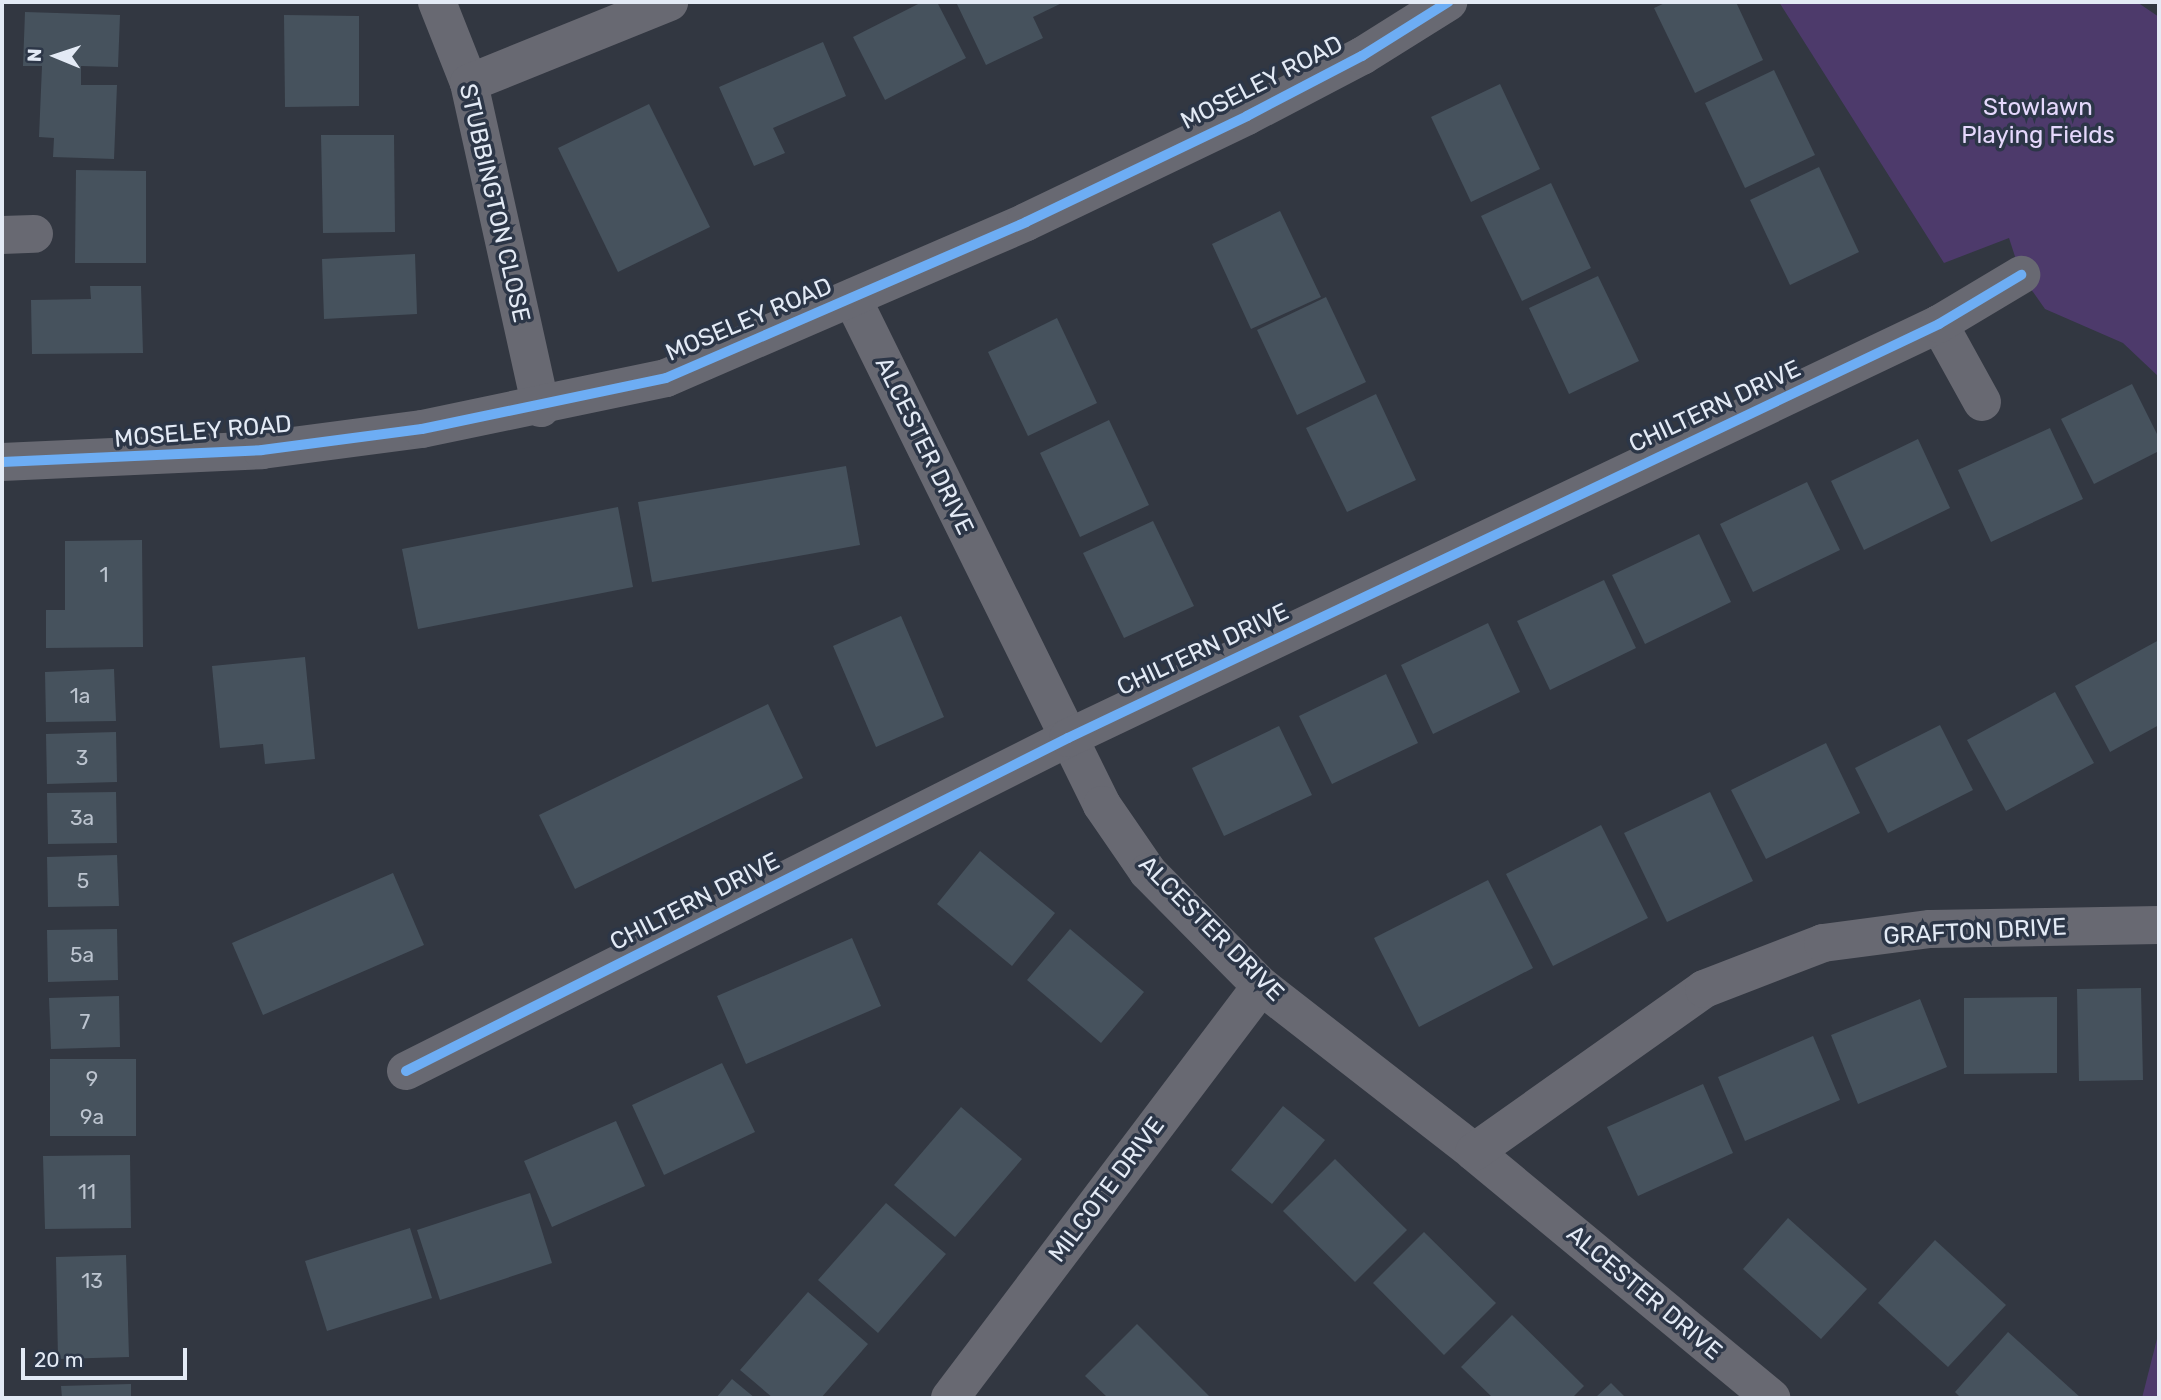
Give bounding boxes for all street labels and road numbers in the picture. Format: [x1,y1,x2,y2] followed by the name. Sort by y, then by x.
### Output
[1176,30,1348,136] street label: MOSELEY ROAD
[453,81,535,325] street label: STUBBINGTON CLOSE
[661,272,837,368] street label: MOSELEY ROAD
[869,353,979,539] street label: ALCESTER DRIVE
[1625,355,1805,459] street label: CHILTERN DRIVE
[113,410,293,454] street label: MOSELEY ROAD
[1113,598,1293,702] street label: CHILTERN DRIVE
[606,847,784,957] street label: CHILTERN DRIVE
[1132,850,1290,1008] street label: ALCESTER DRIVE
[1883,913,2067,951] street label: GRAFTON DRIVE
[1043,1112,1171,1268] street label: MILCOTE DRIVE
[1561,1220,1727,1366] street label: ALCESTER DRIVE

